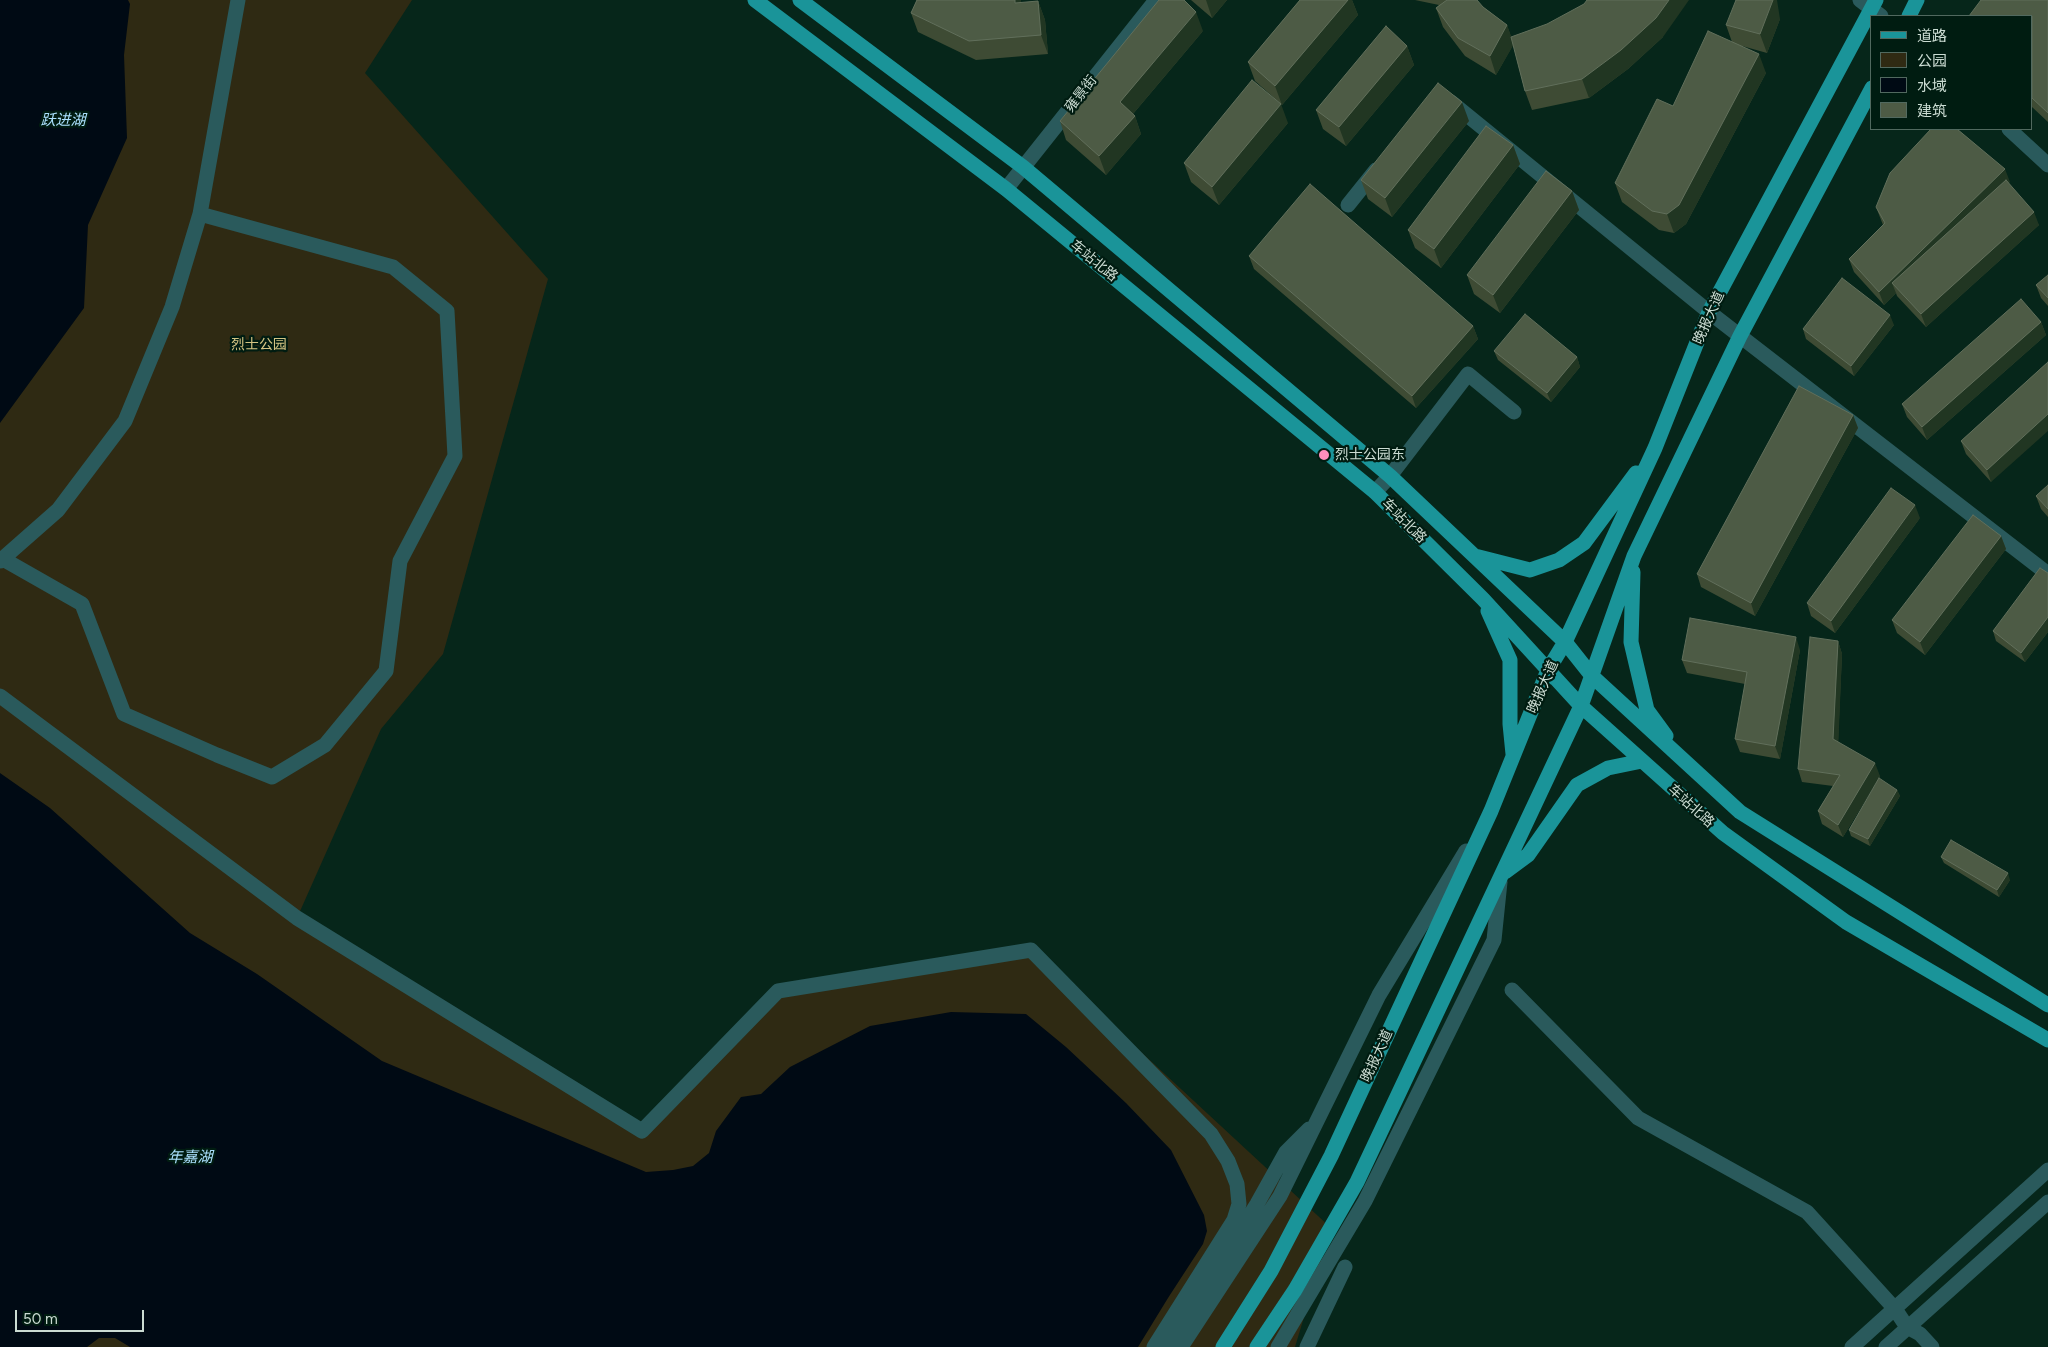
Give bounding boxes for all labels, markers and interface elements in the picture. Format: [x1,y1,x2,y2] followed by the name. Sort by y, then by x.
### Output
[1870,15,2033,130] legend
[1917,27,1947,45] text: 道路
[1917,52,1947,70] text: 公园
[1061,72,1101,116] street label: 雍景街
[1917,77,1947,95] text: 水域
[1917,102,1947,120] text: 建筑
[41,112,85,130] water label: 跃进湖
[1067,237,1121,285] street label: 车站北路
[1690,289,1728,347] street label: 晚报大道
[231,337,287,353] park label: 烈士公园
[1335,447,1405,463] place label: 烈士公园东
[1317,448,1331,462] marker: 烈士公园东
[1378,495,1430,547] street label: 车站北路
[1524,658,1562,716] street label: 晚报大道
[1665,781,1717,831] street label: 车站北路
[1358,1027,1396,1085] street label: 晚报大道
[168,1149,212,1167] water label: 年嘉湖
[18,1300,146,1332] scale bar
[23,1310,58,1328] text: 50 m

